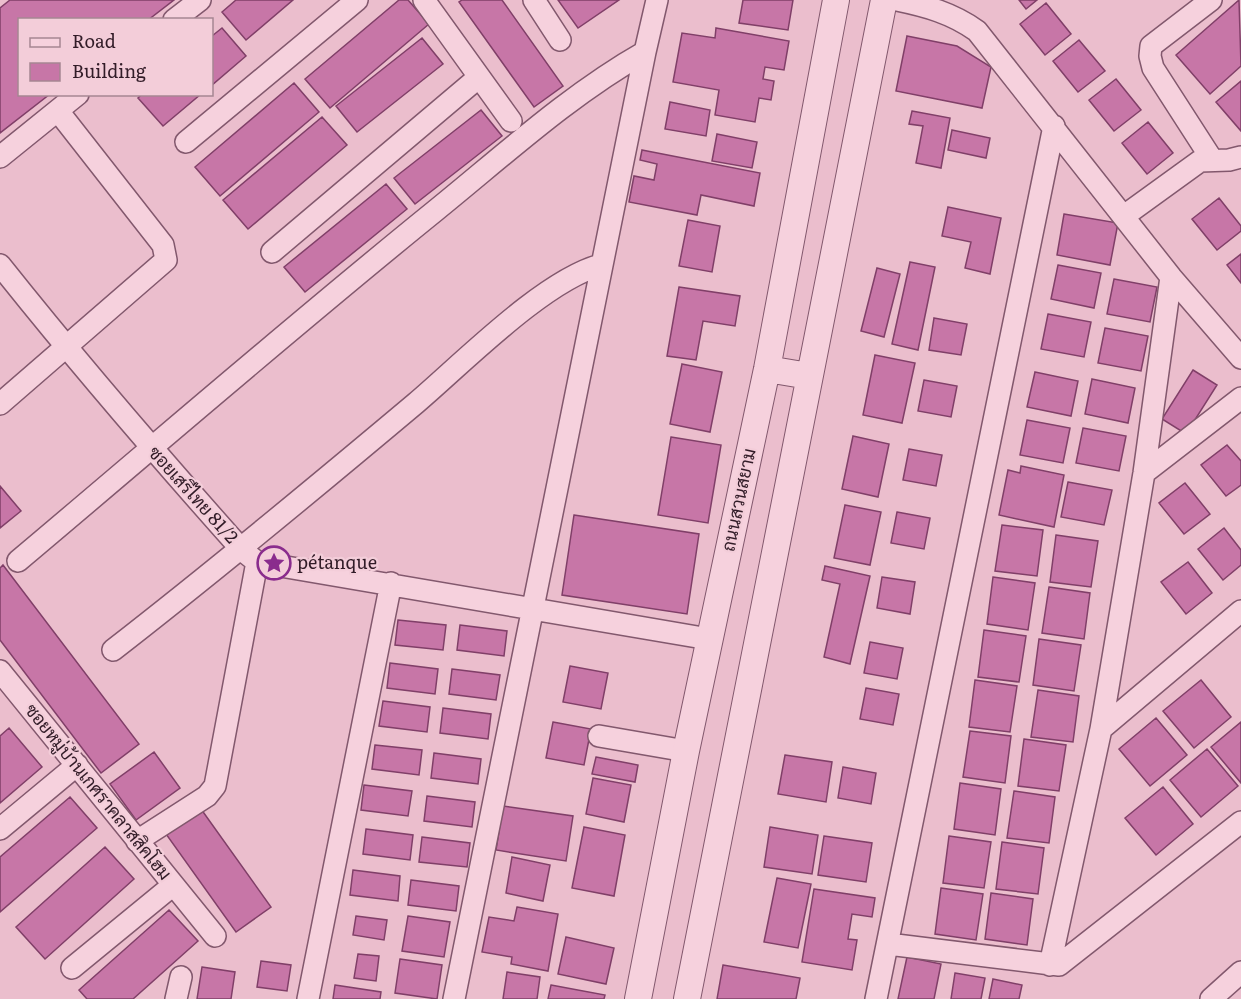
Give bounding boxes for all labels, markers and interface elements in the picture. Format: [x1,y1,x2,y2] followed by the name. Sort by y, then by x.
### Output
[18,18,213,96] legend
[72,27,116,54] text: Road
[72,57,147,84] text: Building
[143,439,245,549] street label: ซอยเสรีไทย 81/2
[713,446,762,554] street label: ถนนสวนสยาม
[256,545,292,581] place icon: pétanque
[297,548,377,575] place label: pétanque
[19,697,179,886] street label: ซอยหมู่บ้านเกศราคลาสสิคโฮม

